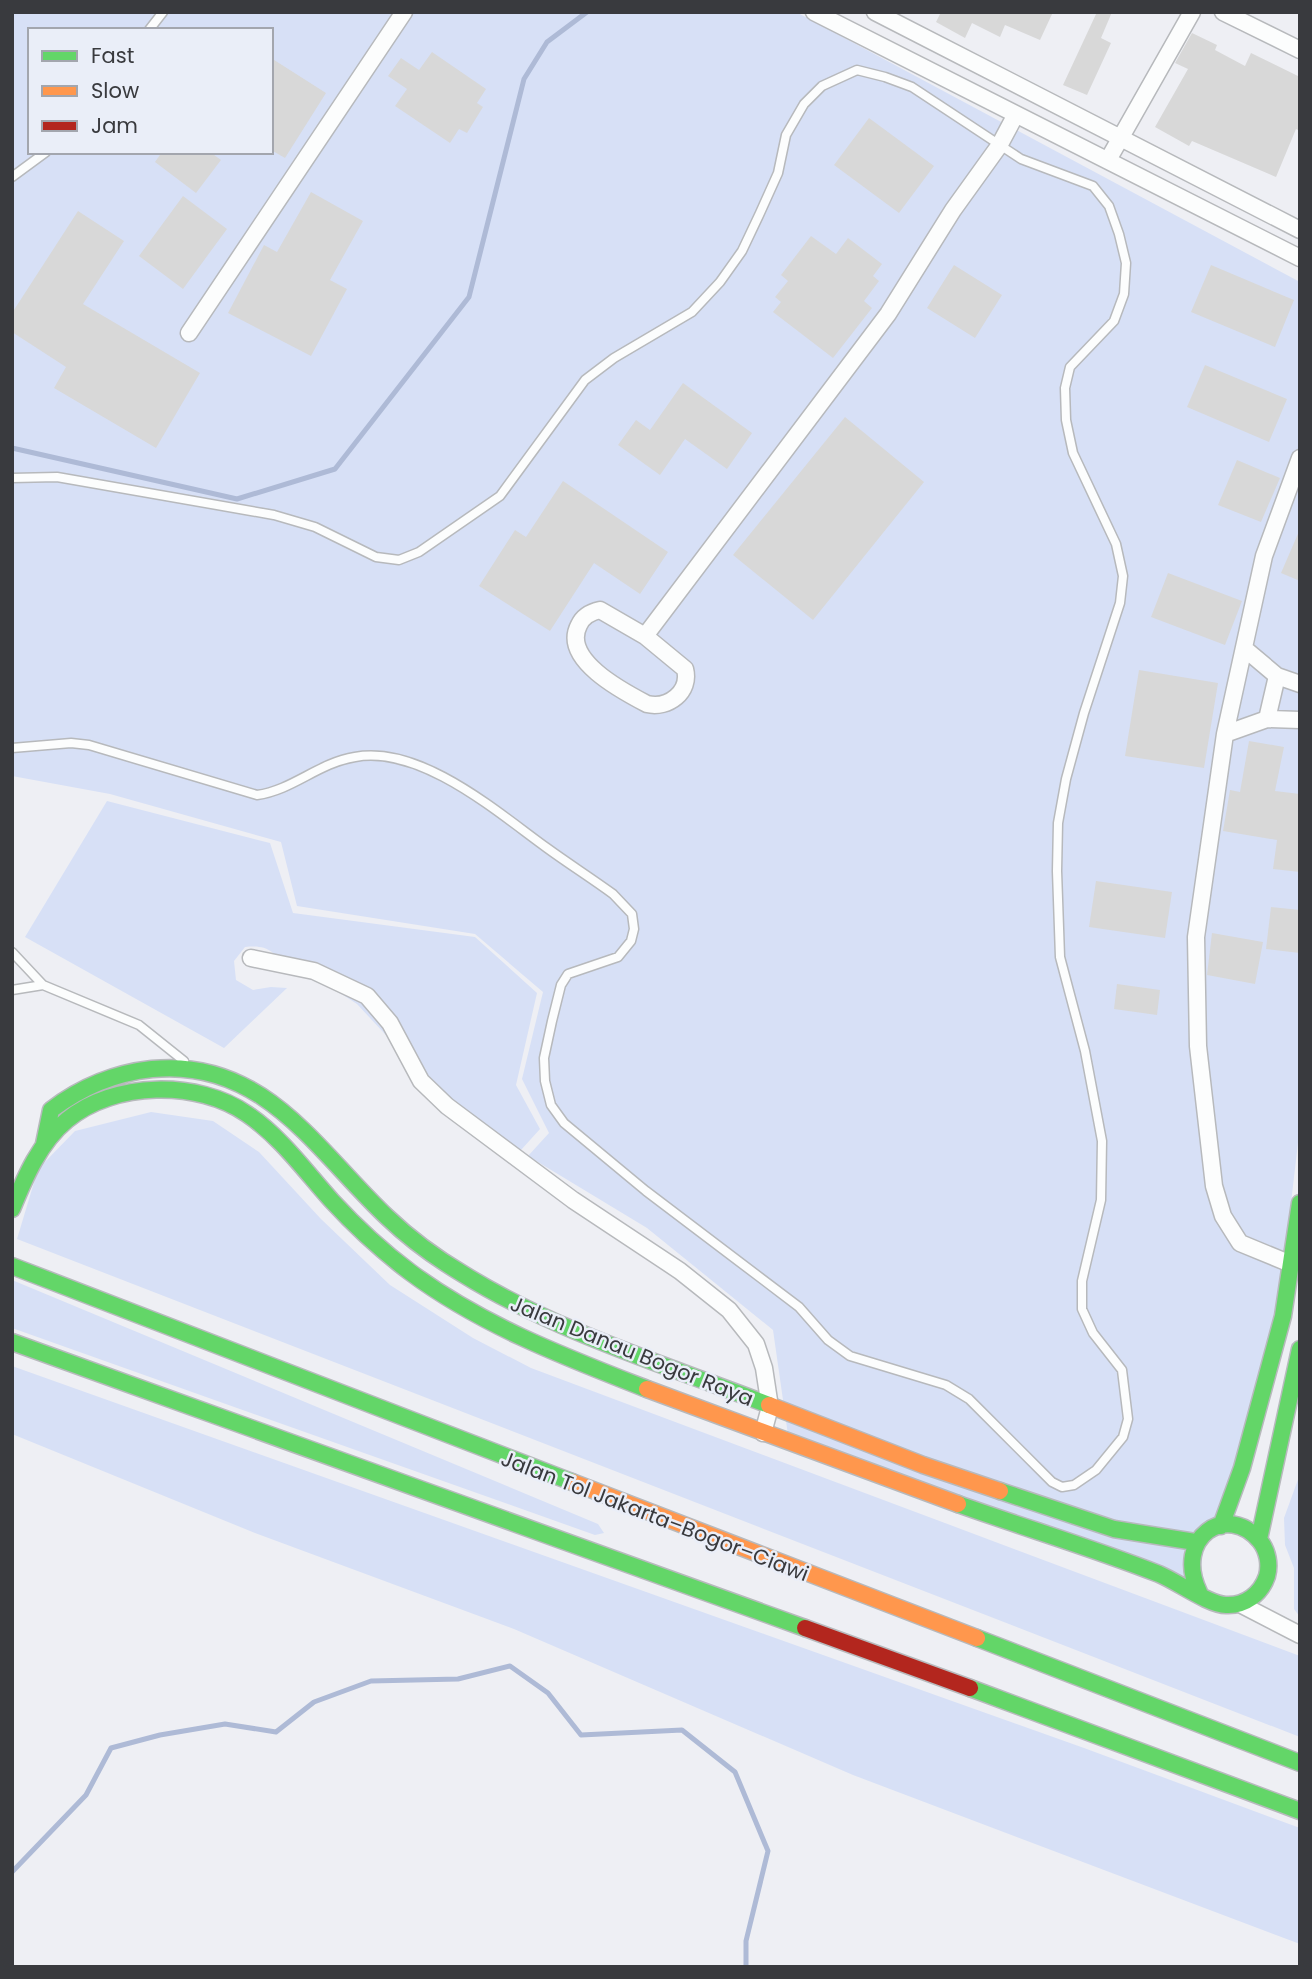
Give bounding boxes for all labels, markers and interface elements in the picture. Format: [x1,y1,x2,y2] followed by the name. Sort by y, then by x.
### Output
[28,28,273,154] legend
[91,41,134,70] text: Fast
[91,76,139,105] text: Slow
[91,111,138,140] text: Jam
[506,1289,758,1413] street label: Jalan Danau Bogor Raya
[497,1444,813,1588] street label: Jalan Tol Jakarta–Bogor–Ciawi

